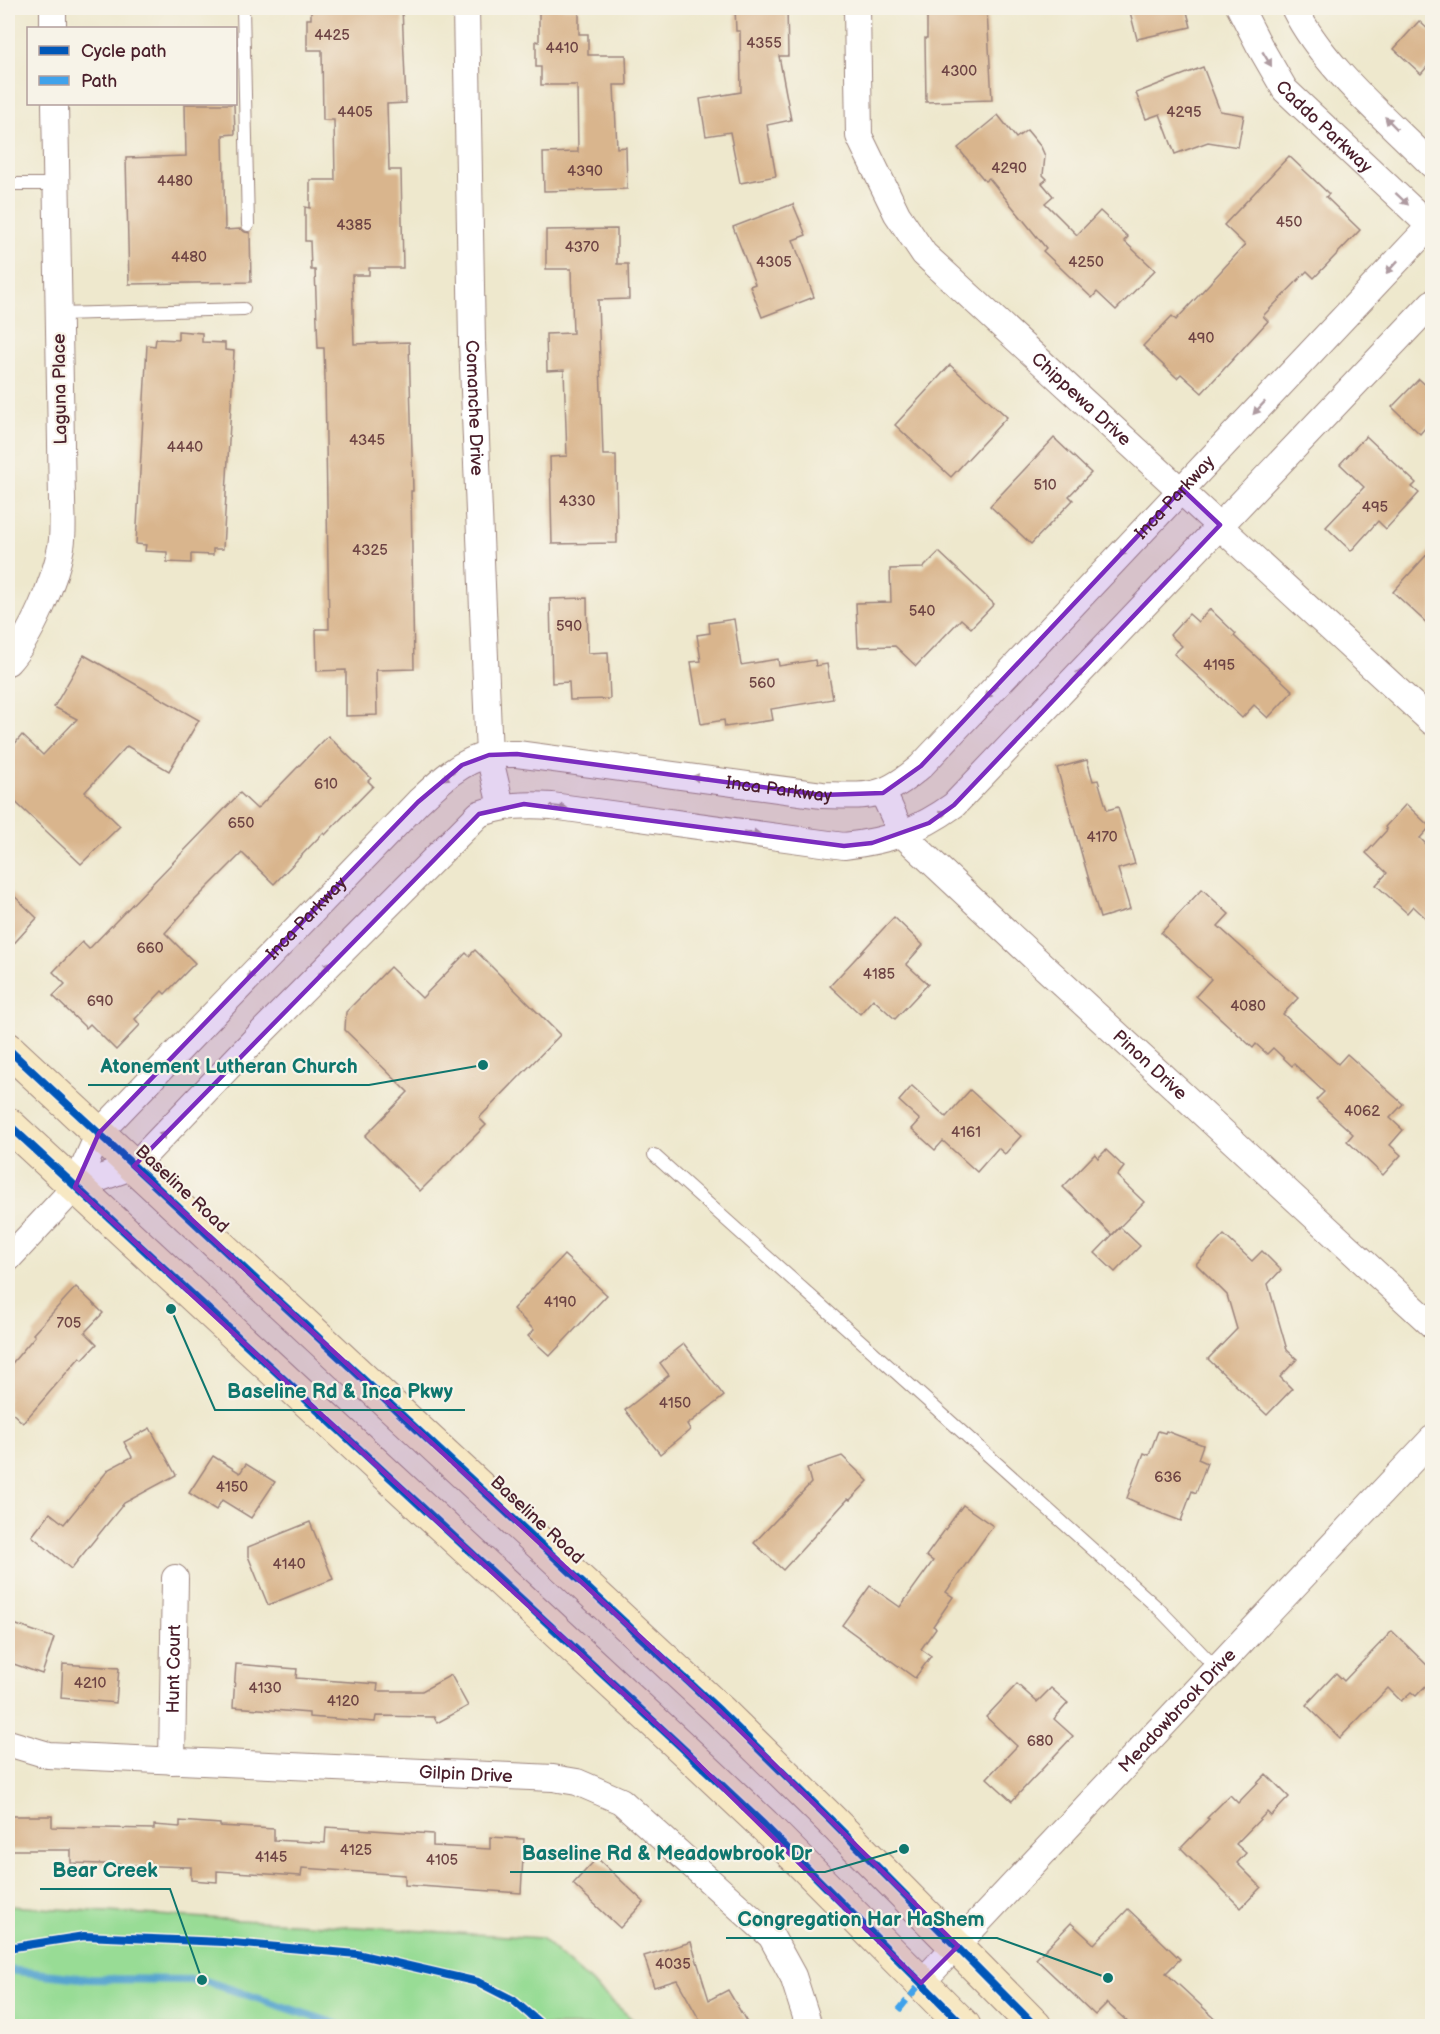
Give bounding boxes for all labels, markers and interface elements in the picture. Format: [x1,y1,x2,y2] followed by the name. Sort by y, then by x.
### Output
[314,26,350,45] house number: 4425
[27,27,237,105] legend
[746,34,782,53] house number: 4355
[546,39,579,58] house number: 4410
[81,41,167,62] text: Cycle path
[1262,51,1273,67] one-way arrow
[941,62,977,81] house number: 4300
[81,71,117,92] text: Path
[1271,77,1377,178] street label: Caddo Parkway
[337,103,373,122] house number: 4405
[1166,103,1202,122] house number: 4295
[1384,117,1398,131] one-way arrow
[991,159,1027,178] house number: 4290
[567,162,603,181] house number: 4390
[157,172,193,191] house number: 4480
[1394,192,1409,206] one-way arrow
[1276,213,1302,232] house number: 450
[336,216,372,235] house number: 4385
[565,238,599,257] house number: 4370
[171,248,207,267] house number: 4480
[756,253,792,272] house number: 4305
[1068,253,1104,272] house number: 4250
[1386,259,1400,273] one-way arrow
[1188,329,1214,348] house number: 490
[49,333,71,445] street label: Laguna Place
[461,340,488,476] street label: Comanche Drive
[1027,348,1136,450] street label: Chippewa Drive
[1252,401,1266,415] one-way arrow
[349,431,385,450] house number: 4345
[167,438,203,457] house number: 4440
[1130,450,1219,543] street label: Inca Parkway
[1033,476,1057,495] house number: 510
[559,492,595,511] house number: 4330
[1362,498,1388,517] house number: 495
[352,541,388,560] house number: 4325
[1118,543,1132,558] one-way arrow
[909,602,935,621] house number: 540
[556,617,582,636] house number: 590
[1203,656,1235,675] house number: 4195
[1070,669,1083,684] one-way arrow
[749,674,775,693] house number: 560
[985,684,998,699] one-way arrow
[441,769,457,781] one-way arrow
[725,772,833,806] street label: Inca Parkway
[690,774,709,783] one-way arrow
[314,775,338,794] house number: 610
[550,802,569,812] one-way arrow
[932,809,948,821] one-way arrow
[228,814,254,833] house number: 650
[1086,828,1118,847] house number: 4170
[743,829,762,838] one-way arrow
[262,872,351,964] street label: Inca Parkway
[136,939,164,958] house number: 660
[318,961,332,975] one-way arrow
[863,965,895,984] house number: 4185
[246,966,260,981] one-way arrow
[87,992,114,1011] house number: 690
[1230,997,1266,1016] house number: 4080
[1109,1025,1192,1104] street label: Pinon Drive
[88,1047,369,1085] callout: Atonement Lutheran Church
[99,1055,358,1079] text: Atonement Lutheran Church
[1344,1102,1380,1121] house number: 4062
[951,1123,981,1142] house number: 4161
[153,1131,167,1146] one-way arrow
[131,1141,233,1237] street label: Baseline Road
[544,1293,576,1312] house number: 4190
[57,1314,81,1333] house number: 705
[215,1372,465,1410] callout: Baseline Rd & Inca Pkwy
[227,1380,454,1404] text: Baseline Rd & Inca Pkwy
[659,1394,691,1413] house number: 4150
[1154,1468,1182,1487] house number: 636
[486,1472,588,1568] street label: Baseline Road
[216,1478,248,1497] house number: 4150
[273,1555,306,1574] house number: 4140
[162,1624,185,1714] street label: Hunt Court
[1114,1644,1240,1777] street label: Meadowbrook Drive
[74,1674,106,1693] house number: 4210
[248,1679,282,1698] house number: 4130
[327,1692,359,1711] house number: 4120
[1027,1732,1054,1751] house number: 680
[418,1761,513,1787] street label: Gilpin Drive
[510,1834,825,1872] callout: Baseline Rd & Meadowbrook Dr
[340,1841,372,1860] house number: 4125
[522,1842,813,1866] text: Baseline Rd & Meadowbrook Dr
[255,1848,287,1867] house number: 4145
[40,1851,170,1889] callout: Bear Creek
[426,1851,458,1870] house number: 4105
[52,1859,158,1883] text: Bear Creek
[726,1900,997,1938] callout: Congregation Har HaShem
[737,1908,985,1932] text: Congregation Har HaShem
[655,1955,691,1974] house number: 4035

